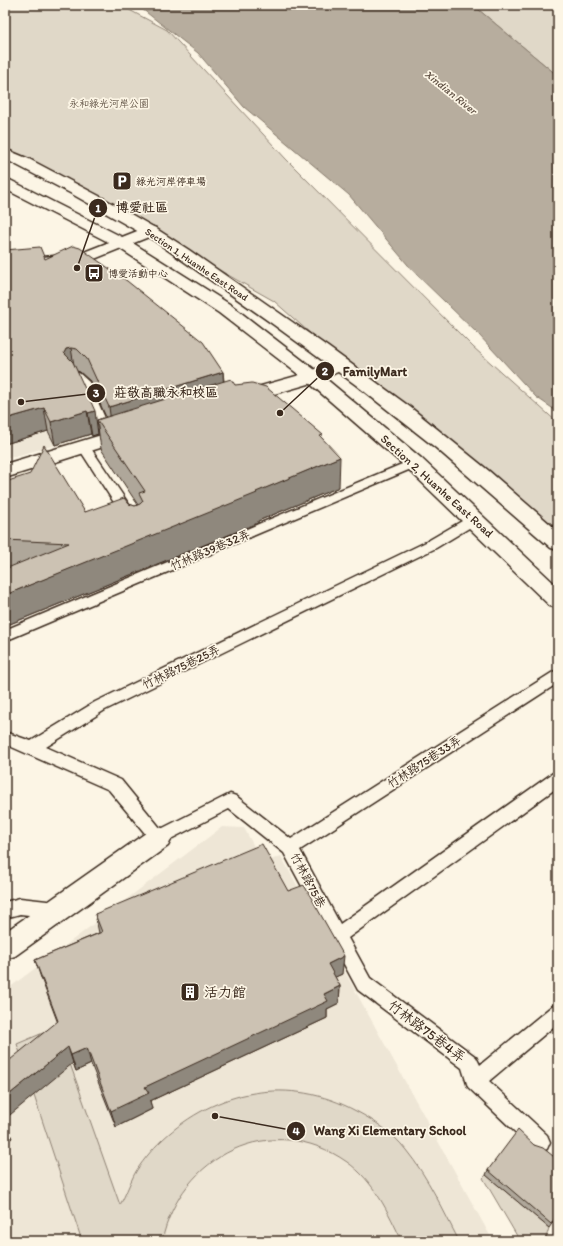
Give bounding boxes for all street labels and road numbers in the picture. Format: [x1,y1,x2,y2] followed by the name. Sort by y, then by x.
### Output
[143,225,251,304] street label: Section 1, Huanhe East Road
[378,432,497,541] street label: Section 2, Huanhe East Road
[168,527,252,573] street label: 竹林路39巷32弄
[140,642,222,692] street label: 竹林路75巷25弄
[384,733,464,791] street label: 竹林路75巷33弄
[288,850,328,910] street label: 竹林路75巷
[385,997,469,1066] street label: 竹林路75巷4弄

